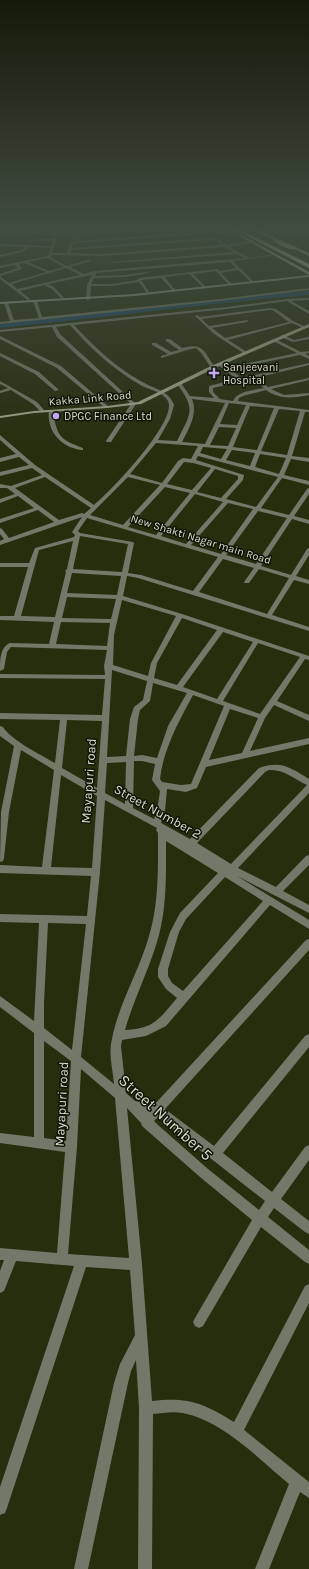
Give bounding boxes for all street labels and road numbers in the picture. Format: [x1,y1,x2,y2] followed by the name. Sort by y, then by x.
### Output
[48,388,132,409] street label: Kakka Link Road
[129,512,273,567] street label: New Shakti Nagar main Road
[78,738,99,824] street label: Mayapuri road
[112,781,204,842] street label: Street Number 2
[52,1061,71,1147] street label: Mayapuri road
[115,1070,216,1164] street label: Street Number 5

